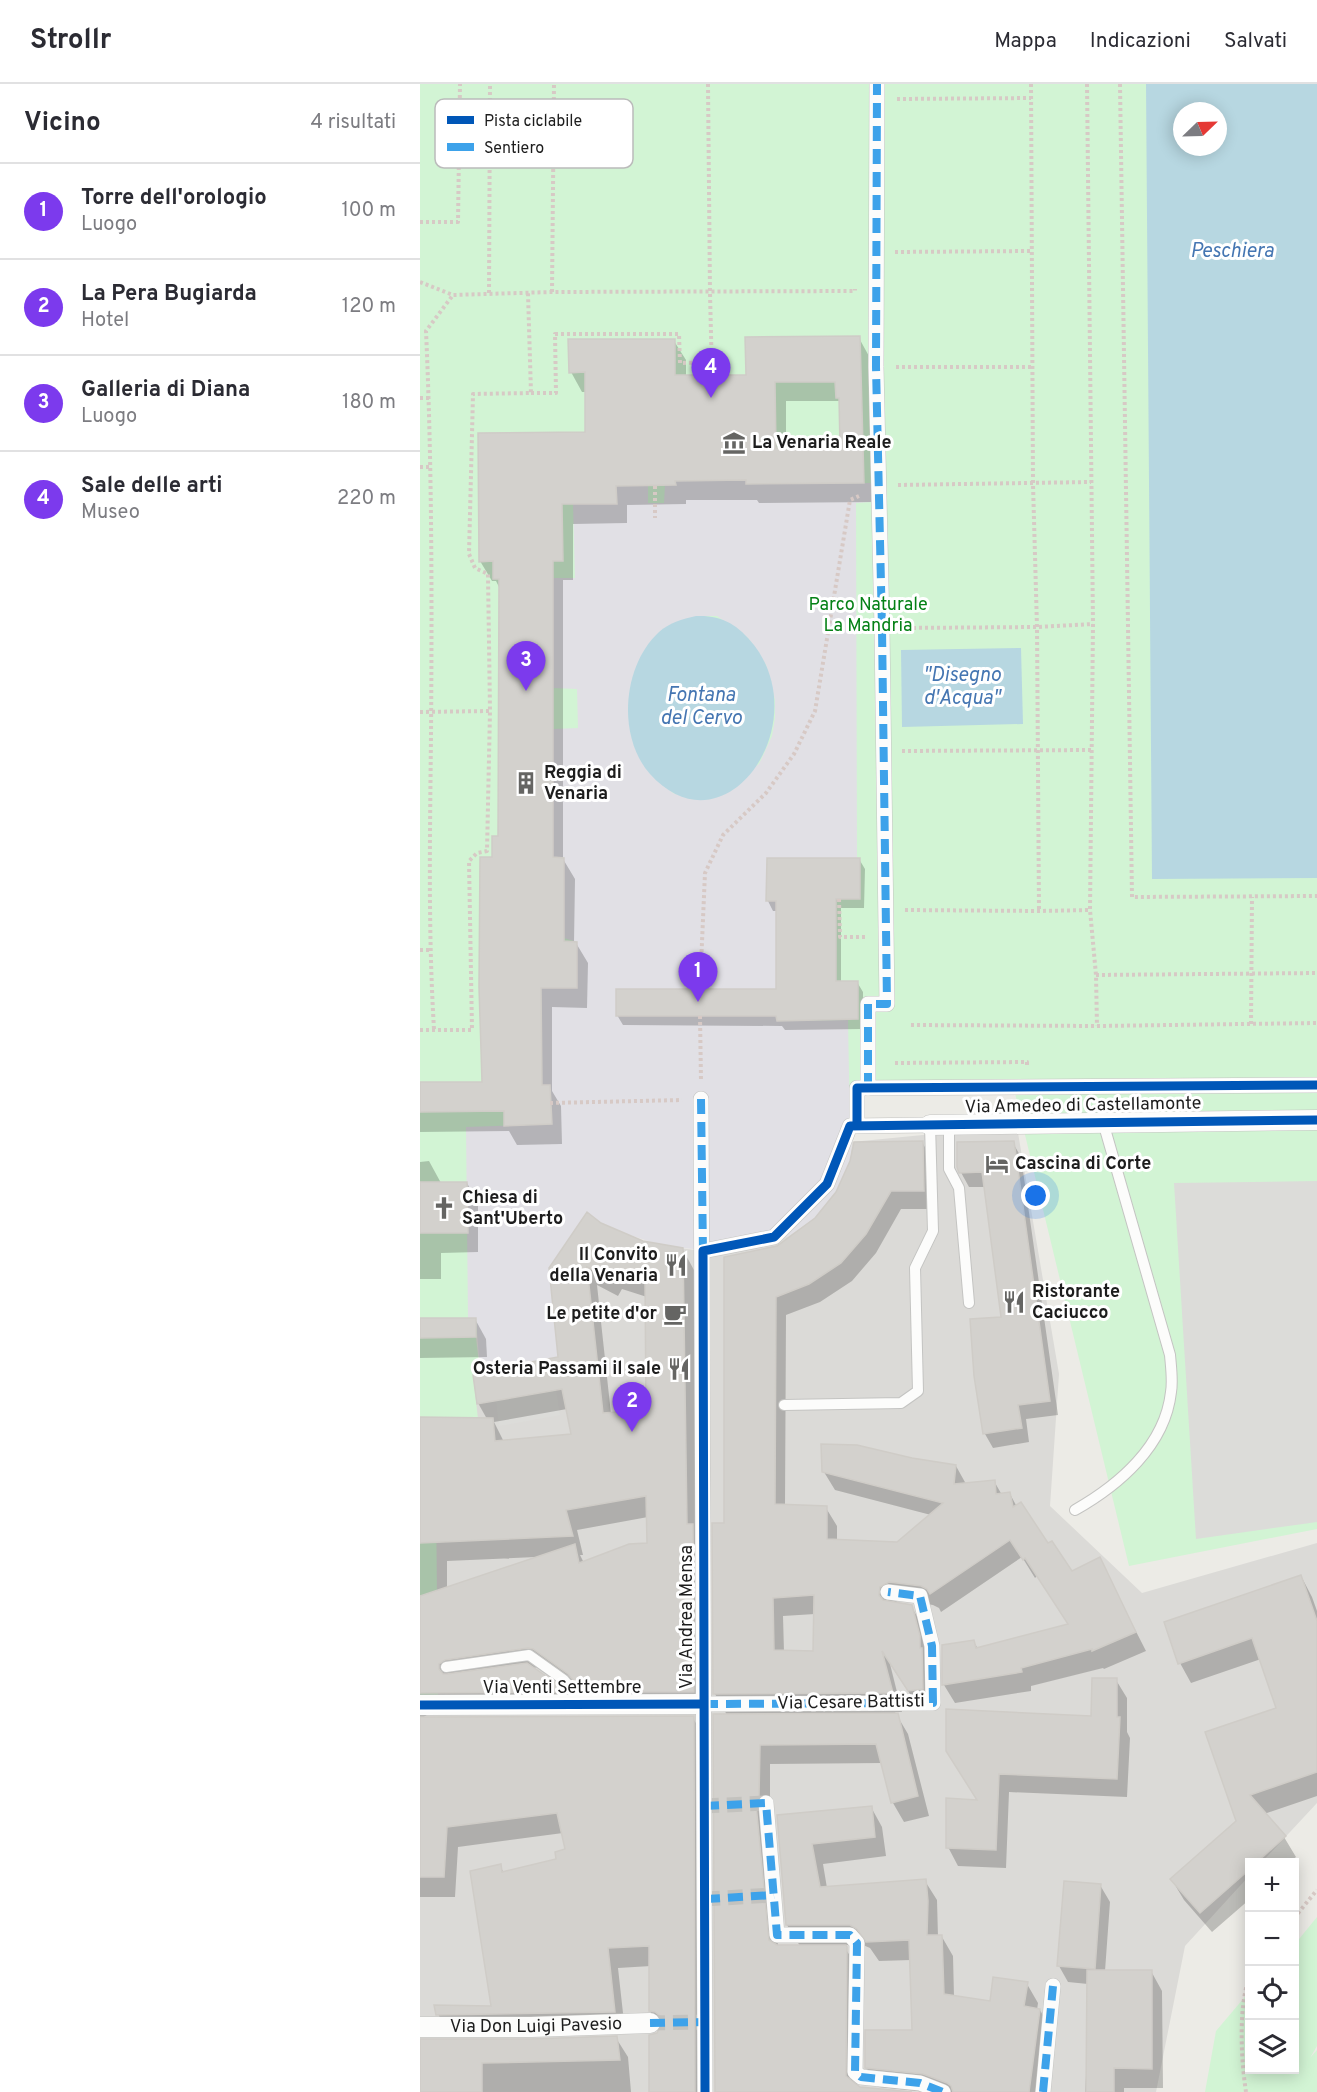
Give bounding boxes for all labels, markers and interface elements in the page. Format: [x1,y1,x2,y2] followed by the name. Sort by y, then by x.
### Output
[30,23,112,59] text: Strollr
[994,28,1057,55] text: Mappa
[1090,28,1191,55] text: Indicazioni
[1224,28,1287,55] text: Salvati
[435,99,633,168] legend
[1173,102,1227,156] north arrow
[24,107,101,140] text: Vicino
[311,110,396,136] text: 4 risultati
[484,112,582,132] text: Pista ciclabile
[484,139,544,159] text: Sentiero
[81,185,267,212] text: Torre dell'orologio
[40,198,48,224] text: 1
[341,198,396,224] text: 100 m
[81,212,137,238] text: Luogo
[1190,239,1274,265] water label: Peschiera
[81,281,257,308] text: La Pera Bugiarda
[37,294,50,320] text: 2
[342,294,396,320] text: 120 m
[81,308,129,334] text: Hotel
[692,348,730,398] pin: 4
[81,377,250,404] text: Galleria di Diana
[38,390,50,416] text: 3
[342,390,396,416] text: 180 m
[81,404,137,430] text: Luogo
[721,430,747,456] museum icon: La Venaria Reale
[752,432,892,455] place label: La Venaria Reale
[81,473,222,500] text: Sale delle arti
[37,486,50,512] text: 4
[337,486,396,512] text: 220 m
[81,500,140,526] text: Museo
[808,594,928,638] park label: Parco Naturale La Mandria
[506,642,546,691] pin: 3
[923,663,1003,712] water label: "Disegno d'Acqua"
[660,683,742,732] water label: Fontana del Cervo
[544,762,622,806] place label: Reggia di Venaria
[513,770,539,796] building icon: Reggia di Venaria
[678,952,718,1002] pin: 1
[964,1092,1202,1120] street label: Via Amedeo di Castellamonte
[984,1151,1010,1177] hotel icon: Cascina di Corte
[1015,1153,1151,1176] place label: Cascina di Corte
[1021,1181,1050,1210] your location
[462,1187,563,1231] place label: Chiesa di Sant'Uberto
[431,1195,457,1221] church icon: Chiesa di Sant'Uberto
[549,1244,658,1288] place label: Il Convito della Venaria
[663,1252,689,1278] restaurant icon: Il Convito della Venaria
[1032,1281,1120,1325] place label: Ristorante Caciucco
[1001,1289,1027,1315] restaurant icon: Ristorante Caciucco
[662,1301,688,1327] cafe icon: Le petite d'or
[546,1303,657,1326] place label: Le petite d'or
[666,1356,692,1382] restaurant icon: Osteria Passami il sale
[473,1358,661,1381] place label: Osteria Passami il sale
[612,1382,652,1432] pin: 2
[676,1545,699,1689] street label: Via Andrea Mensa
[483,1677,641,1700] street label: Via Venti Settembre
[777,1690,925,1716] street label: Via Cesare Battisti
[1245,1858,1299,2074] map controls
[1245,1858,1299,1912] button: +
[1245,1912,1299,1966] button: −
[1245,1966,1299,2020] button: locate
[450,2012,623,2039] street label: Via Don Luigi Pavesio
[1245,2020,1299,2074] button: layers

